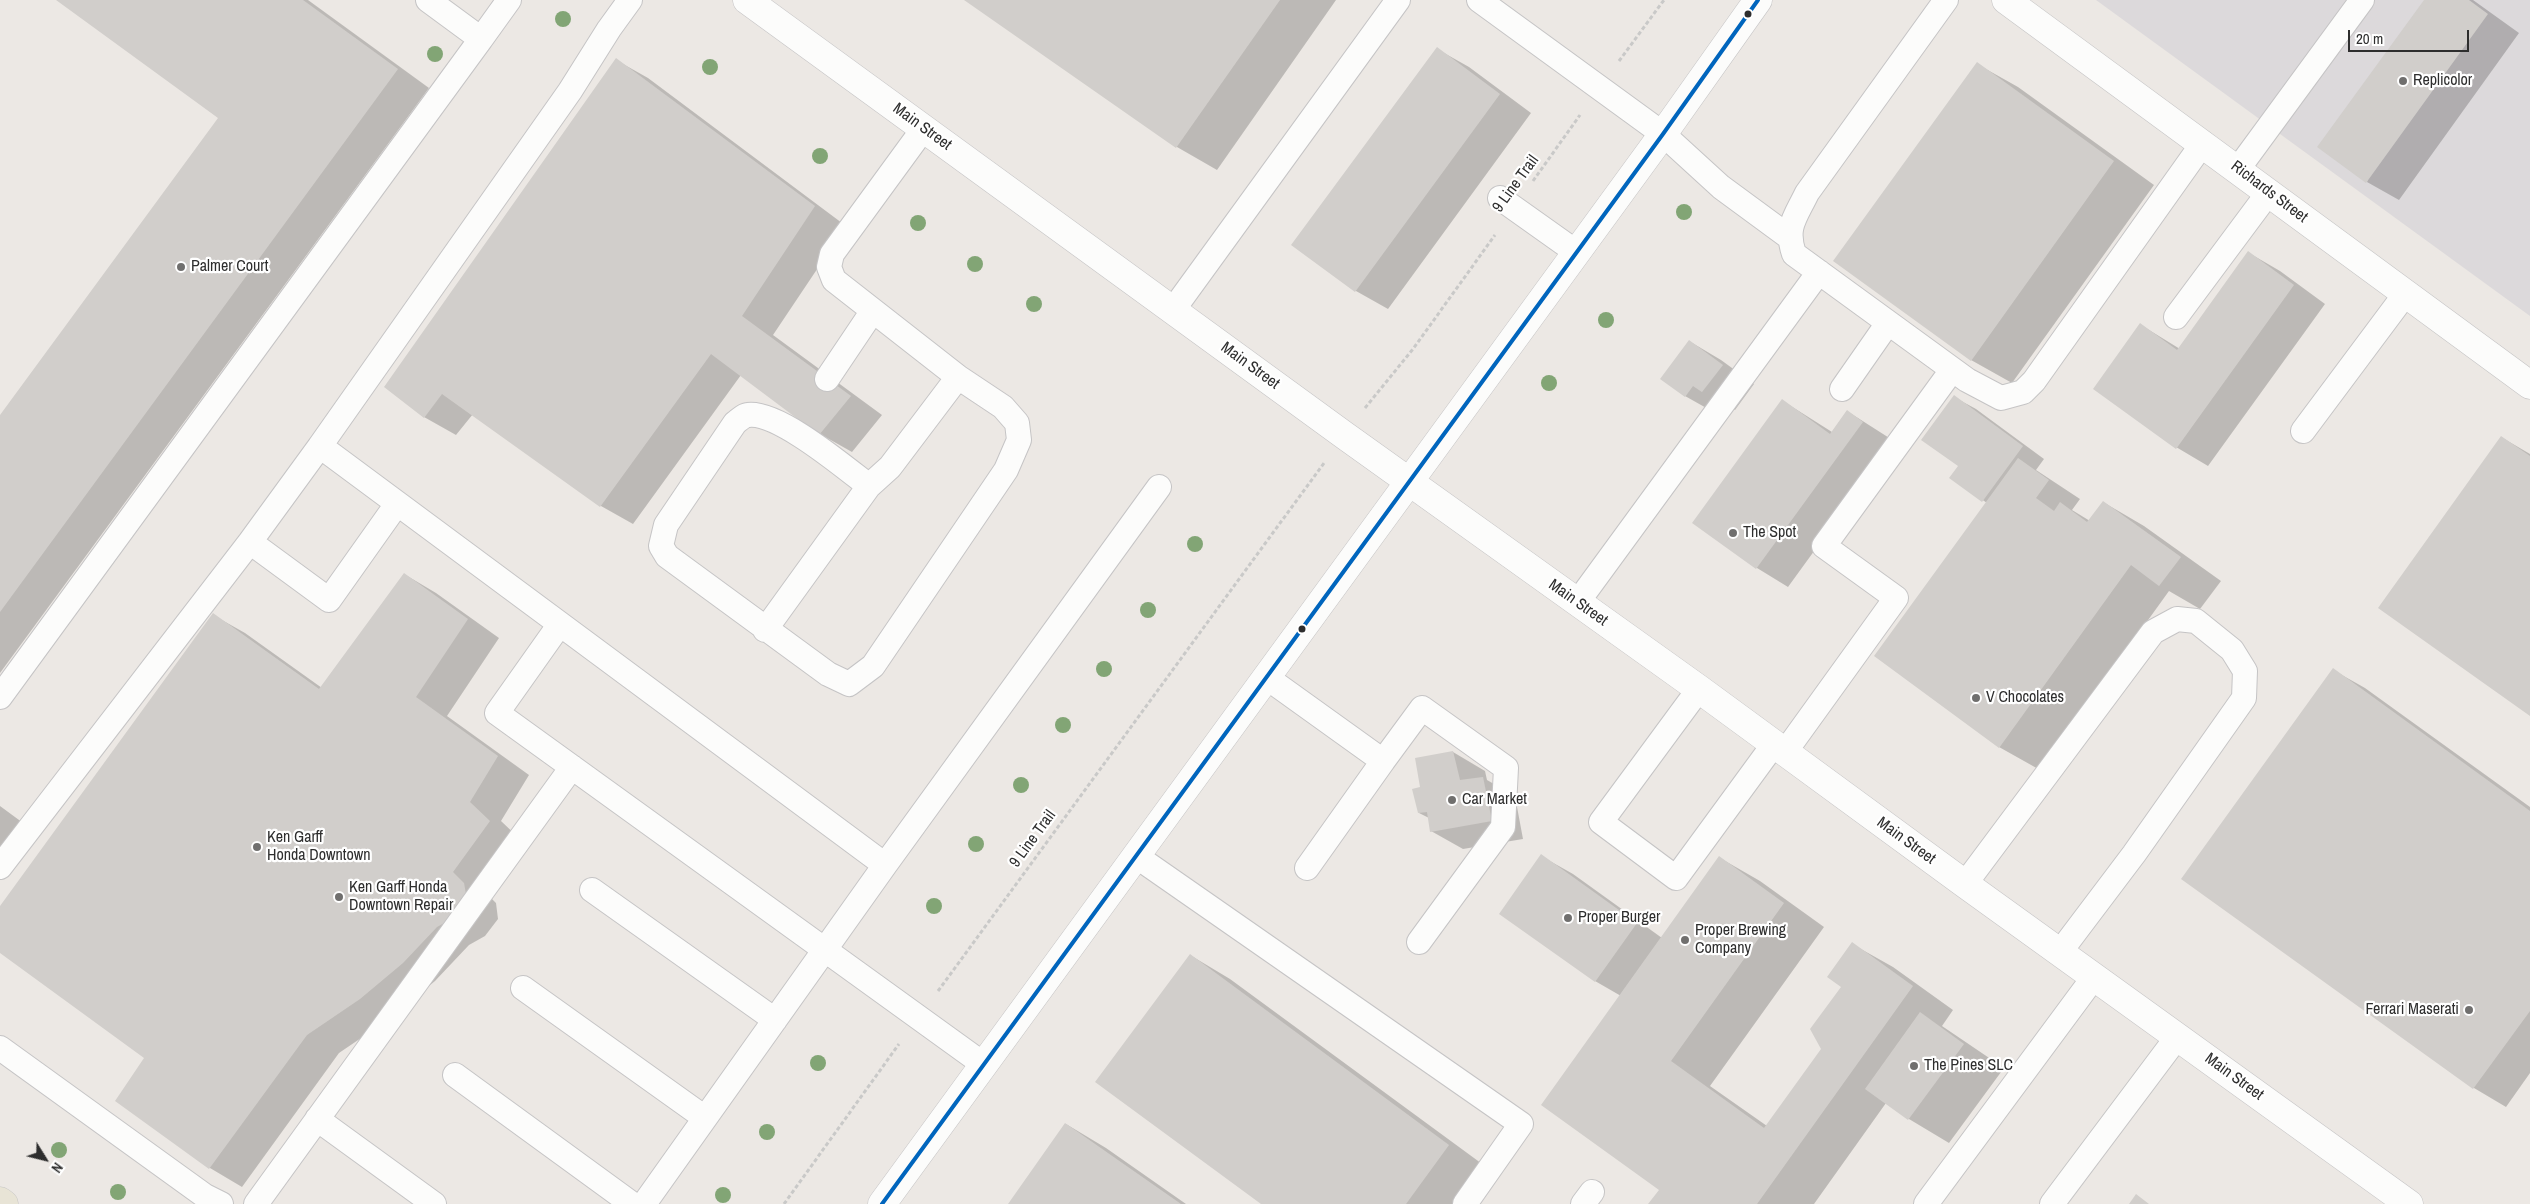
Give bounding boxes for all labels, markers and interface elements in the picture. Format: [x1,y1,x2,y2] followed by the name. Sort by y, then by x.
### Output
[1743,9,1753,19] unlabelled marker
[2350,20,2471,52] scale bar
[2356,28,2383,49] text: 20 m
[2413,71,2472,91] place label: Replicolor
[2397,75,2409,87] marker: Replicolor
[889,99,955,155] street label: Main Street
[1489,152,1543,216] street label: 9 Line Trail
[2227,157,2311,227] street label: Richards Street
[191,257,268,277] place label: Palmer Court
[175,261,187,273] marker: Palmer Court
[1217,338,1283,394] street label: Main Street
[1743,523,1796,543] place label: The Spot
[1727,527,1739,539] marker: The Spot
[1545,576,1611,630] street label: Main Street
[1297,624,1307,634] unlabelled marker
[1986,688,2064,708] place label: V Chocolates
[1970,692,1982,704] marker: V Chocolates
[1462,790,1527,810] place label: Car Market
[1446,794,1458,806] marker: Car Market
[1006,807,1060,871] street label: 9 Line Trail
[1873,813,1939,869] street label: Main Street
[267,828,371,866] place label: Ken Garff Honda Downtown
[251,841,263,853] marker: Ken Garff Honda Downtown
[349,878,453,916] place label: Ken Garff Honda Downtown Repair
[333,891,345,903] marker: Ken Garff Honda Downtown Repair
[1578,908,1660,928] place label: Proper Burger
[1562,912,1574,924] marker: Proper Burger
[1695,921,1786,959] place label: Proper Brewing Company
[1679,934,1691,946] marker: Proper Brewing Company
[2366,1000,2459,1020] place label: Ferrari Maserati
[2463,1004,2475,1016] marker: Ferrari Maserati
[2201,1049,2267,1105] street label: Main Street
[1924,1056,2013,1076] place label: The Pines SLC
[1908,1060,1920,1072] marker: The Pines SLC
[20,1134,70,1184] north arrow
[47,1159,67,1176] text: N

